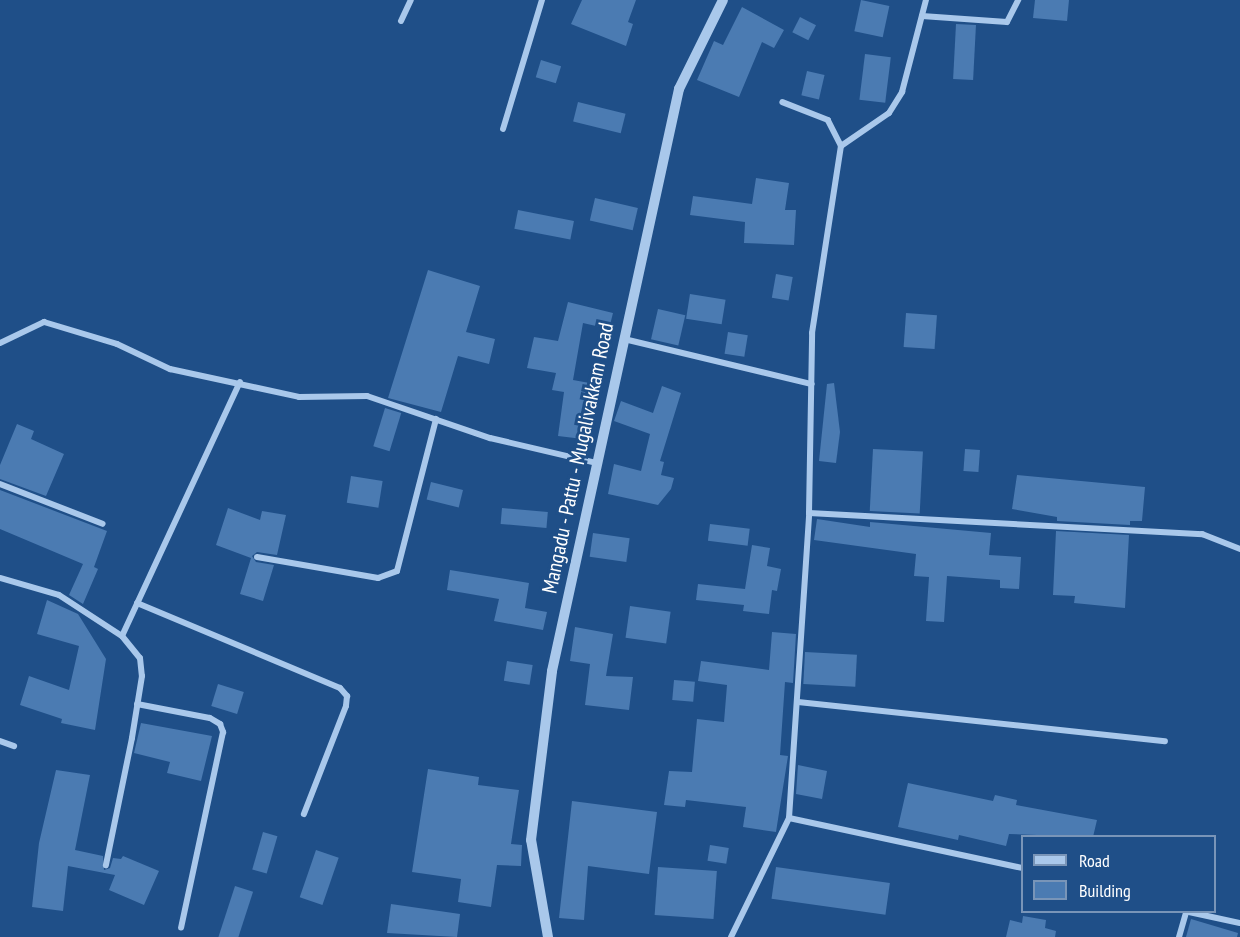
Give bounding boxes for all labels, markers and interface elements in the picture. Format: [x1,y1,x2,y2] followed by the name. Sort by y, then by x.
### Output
[537,319,619,597] street label: Mangadu - Pattu - Mugalivakkam Road
[1021,835,1216,913] legend
[1079,849,1110,872] text: Road
[1079,879,1131,902] text: Building

